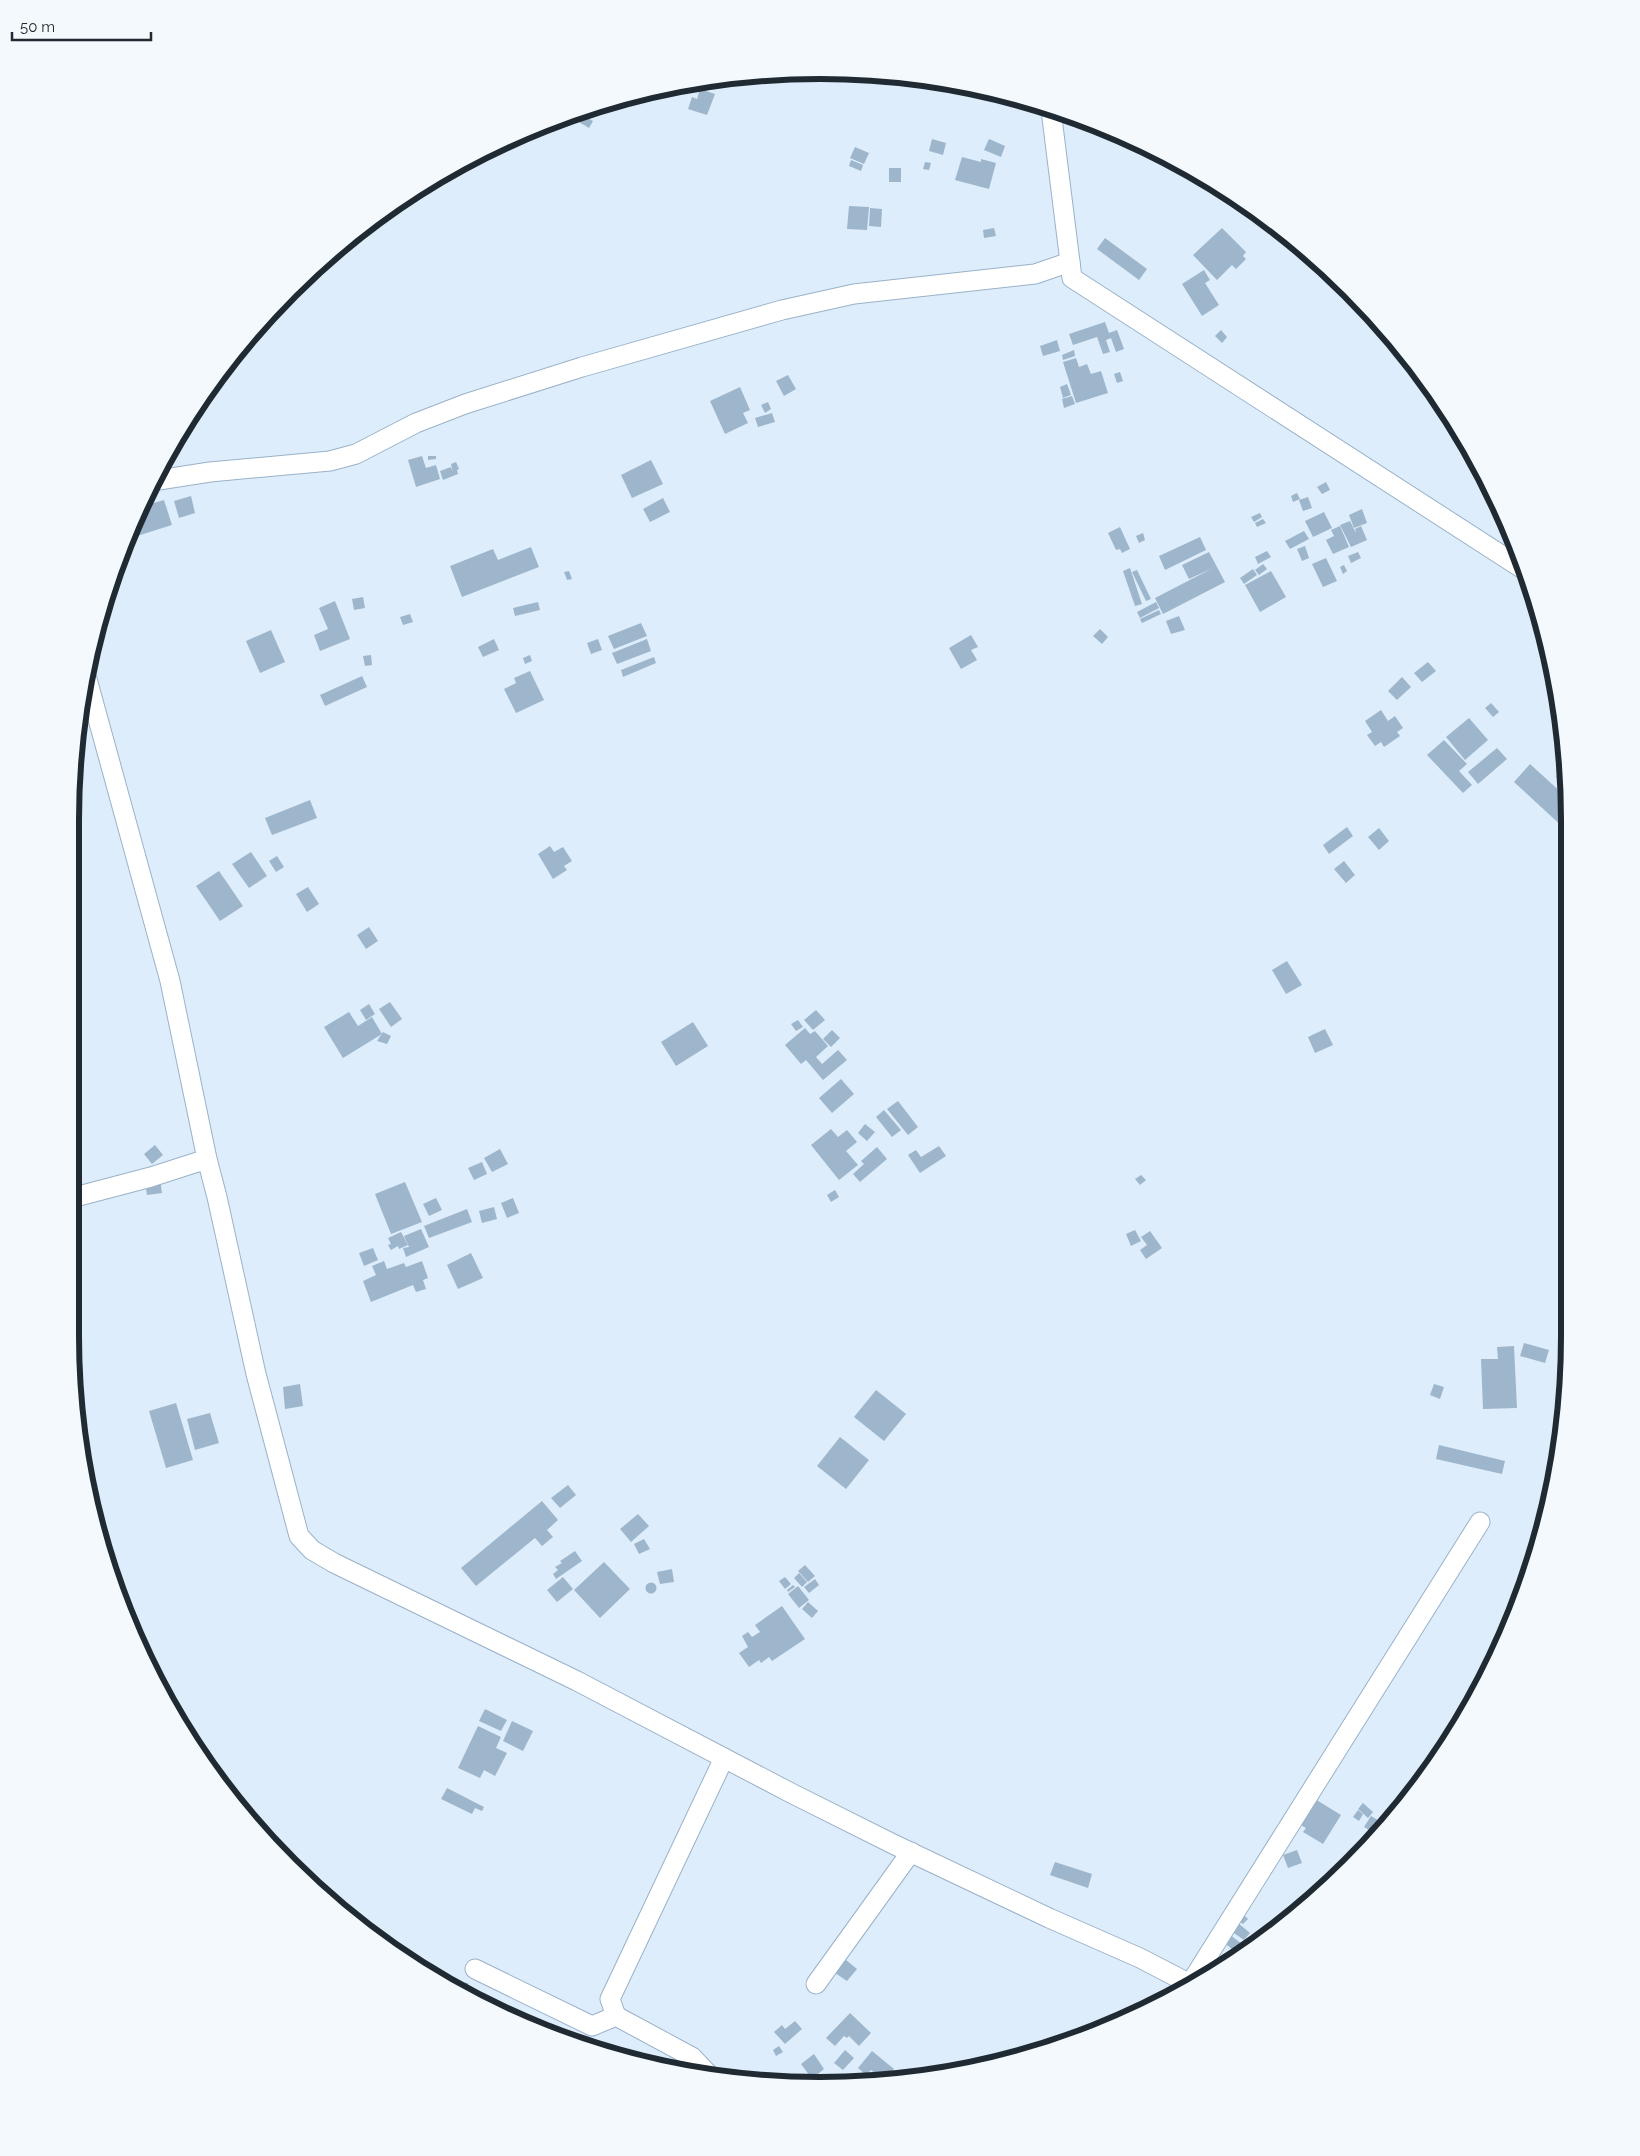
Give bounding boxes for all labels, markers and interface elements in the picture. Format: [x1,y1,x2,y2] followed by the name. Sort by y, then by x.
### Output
[12,10,151,42] scale bar
[20,18,55,36] text: 50 m

